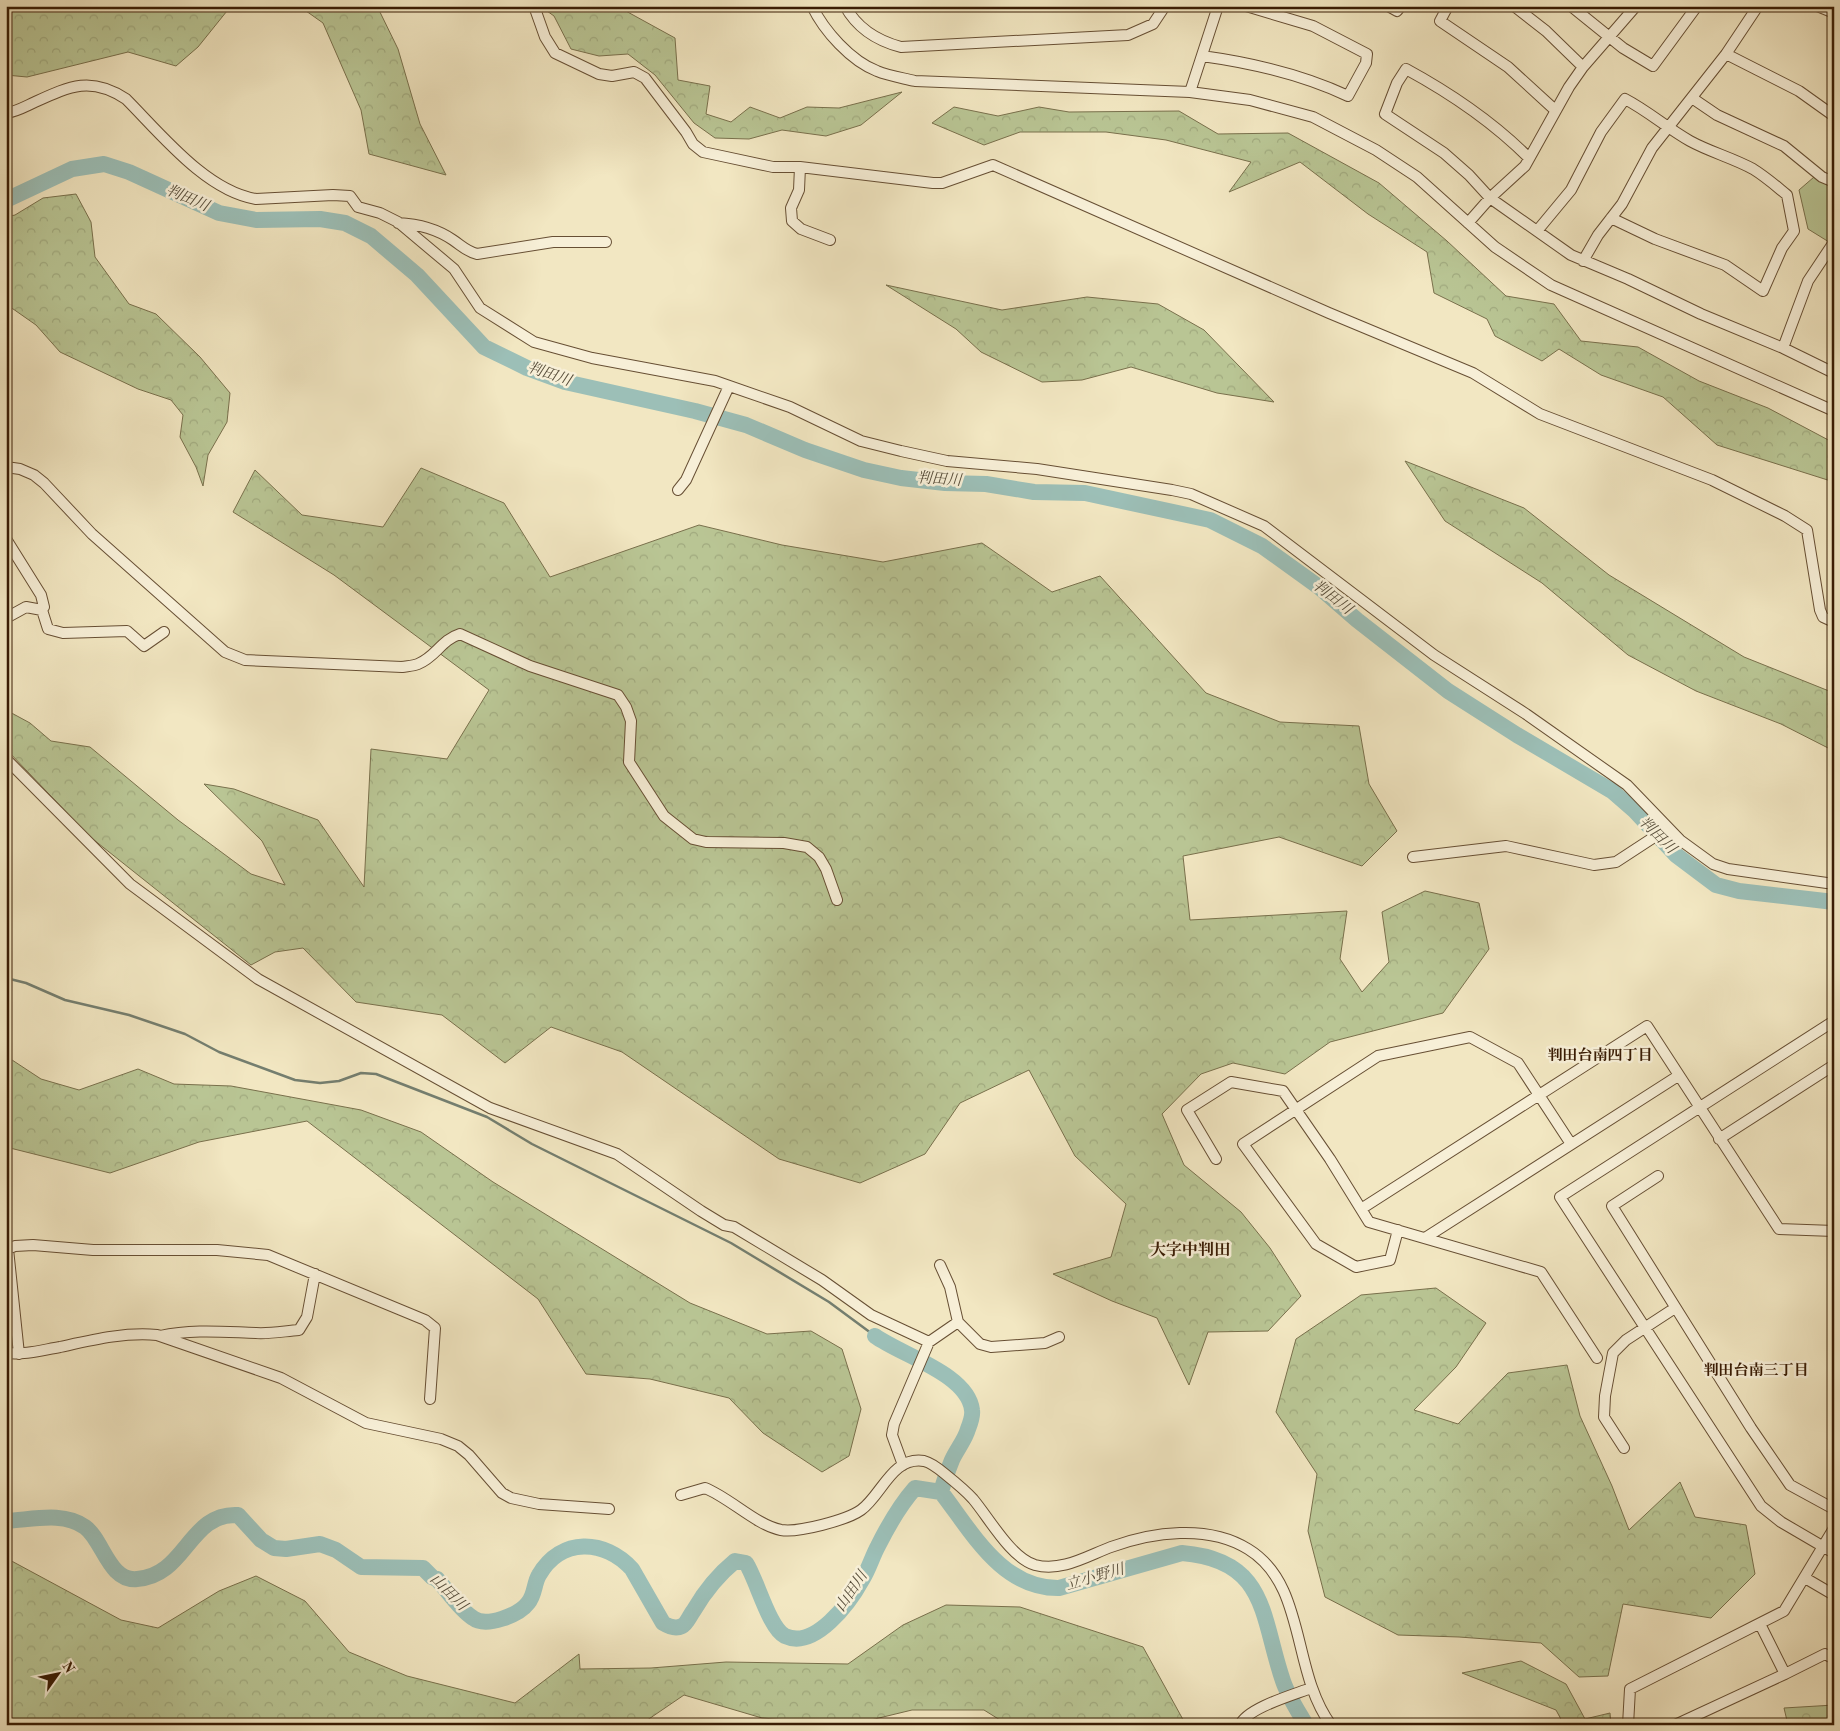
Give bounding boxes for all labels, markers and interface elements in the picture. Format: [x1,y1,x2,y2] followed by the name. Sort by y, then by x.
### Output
[163,181,213,215] water label: 判田川
[525,359,575,390] water label: 判田川
[916,469,964,489] water label: 判田川
[1310,577,1357,619] water label: 判田川
[1636,813,1681,859] water label: 判田川
[1547,1047,1653,1064] district label: 判田台南四丁目
[1150,1241,1230,1259] district label: 大字中判田
[1703,1362,1809,1379] district label: 判田台南三丁目
[1064,1560,1128,1593] water label: 立小野川
[832,1566,872,1615] water label: 山田川
[427,1570,472,1616] water label: 山田川
[32,1648,82,1698] north arrow
[59,1659,77,1676] text: N

